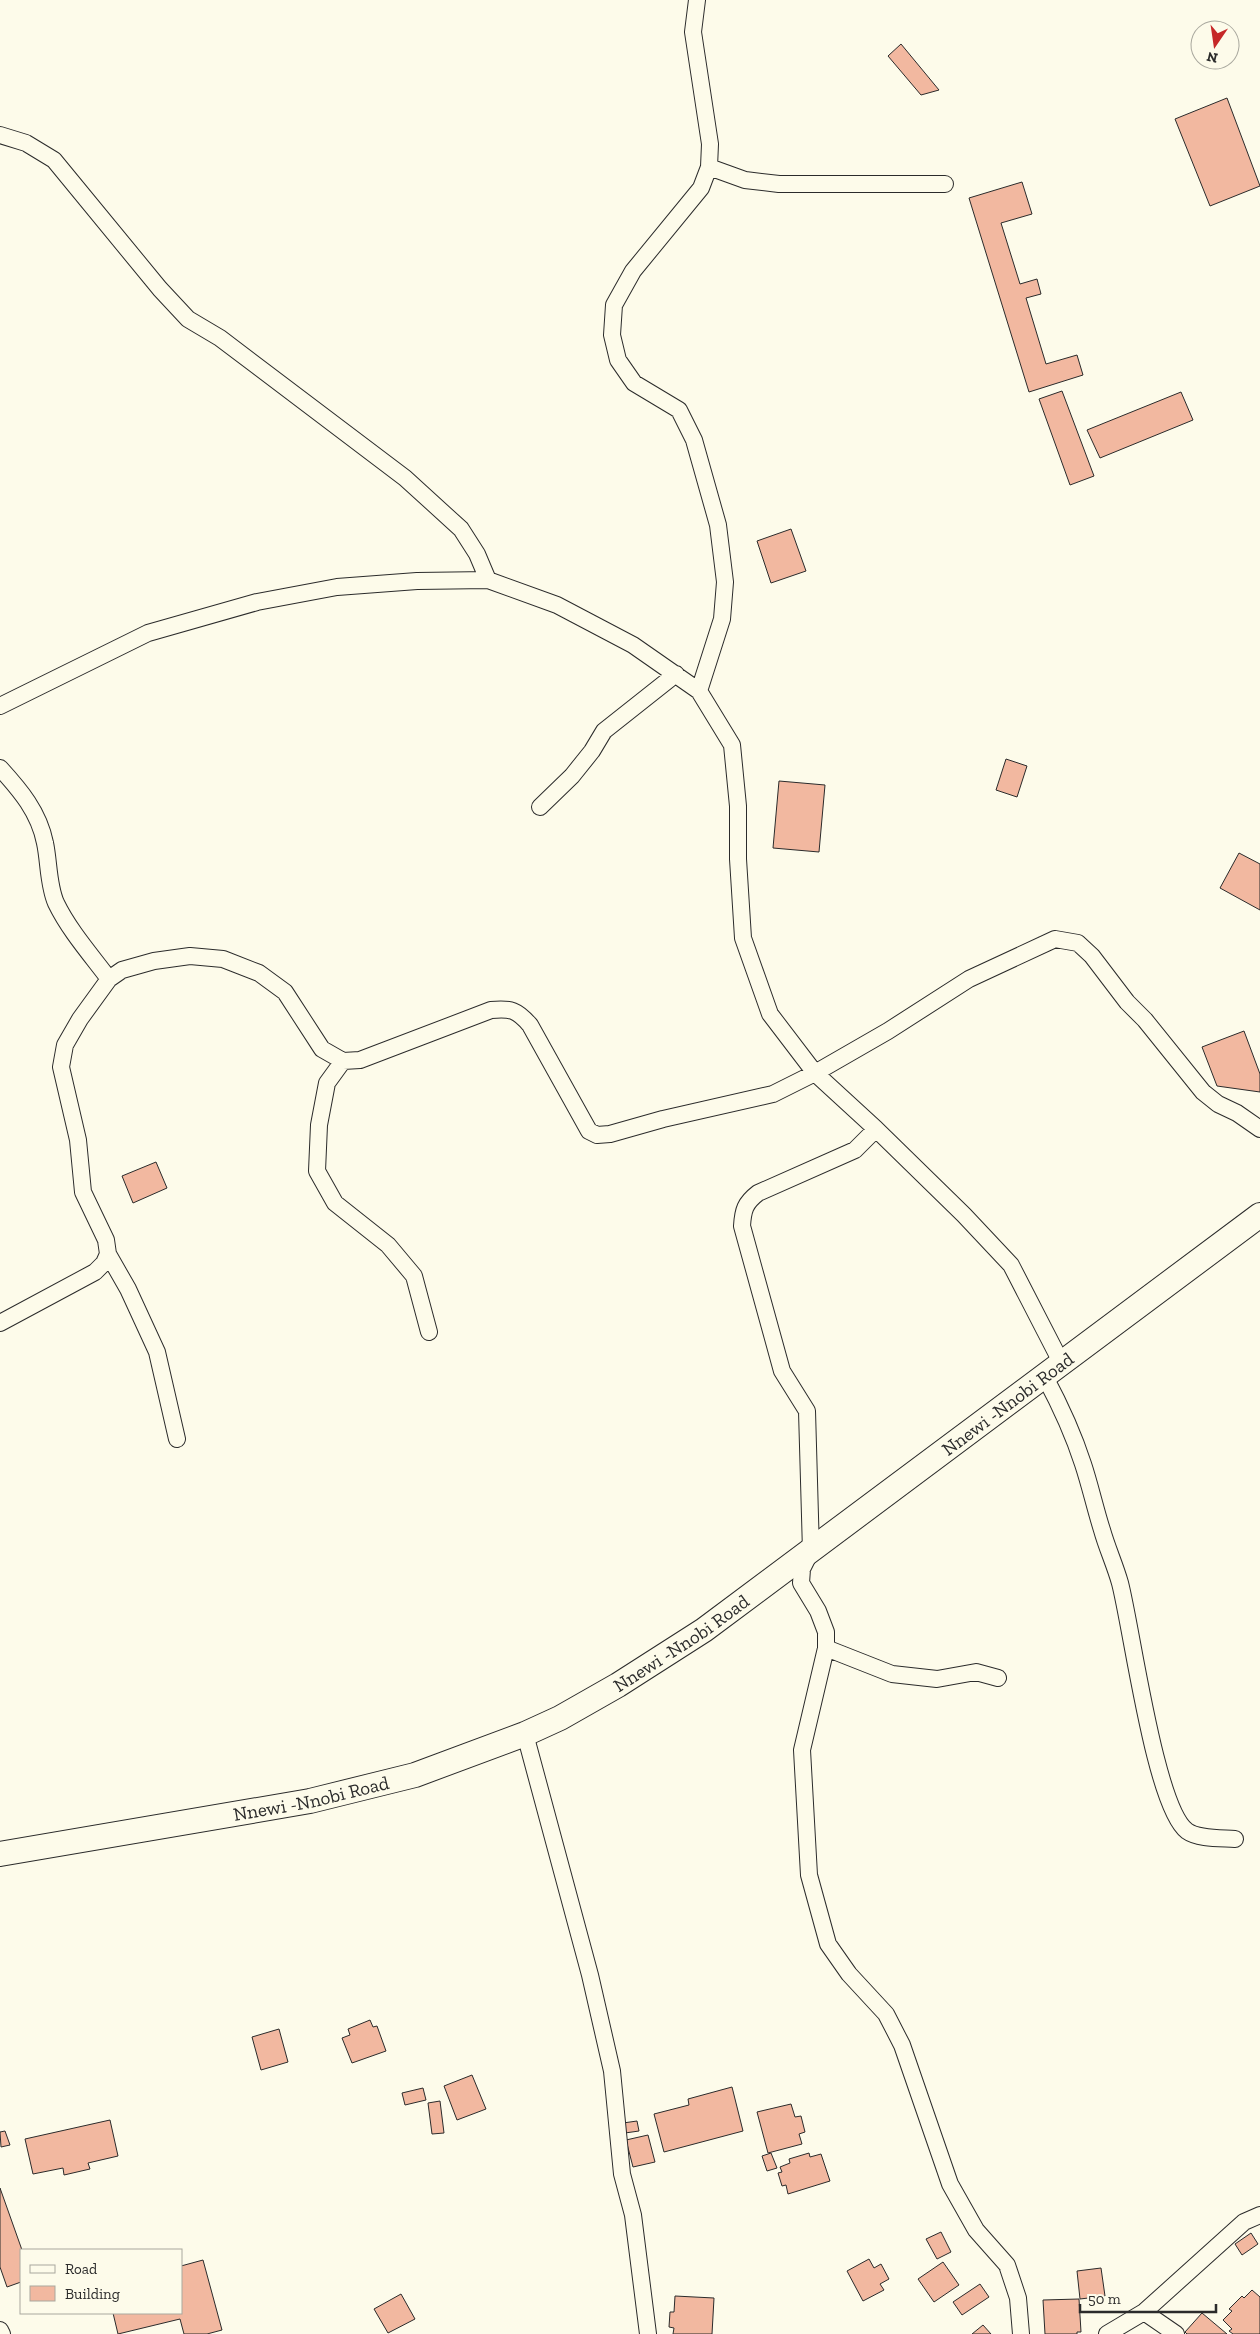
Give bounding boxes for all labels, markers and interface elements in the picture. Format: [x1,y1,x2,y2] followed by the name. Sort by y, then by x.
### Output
[1190,20,1240,70] north arrow
[1205,48,1219,67] text: N
[937,1347,1078,1460] street label: Nnewi -Nnobi Road
[609,1589,754,1697] street label: Nnewi -Nnobi Road
[231,1770,392,1825] street label: Nnewi -Nnobi Road
[20,2249,182,2314] legend
[65,2260,98,2278] text: Road
[1080,2282,1216,2314] scale bar
[65,2285,120,2303] text: Building
[1088,2290,1121,2308] text: 50 m

